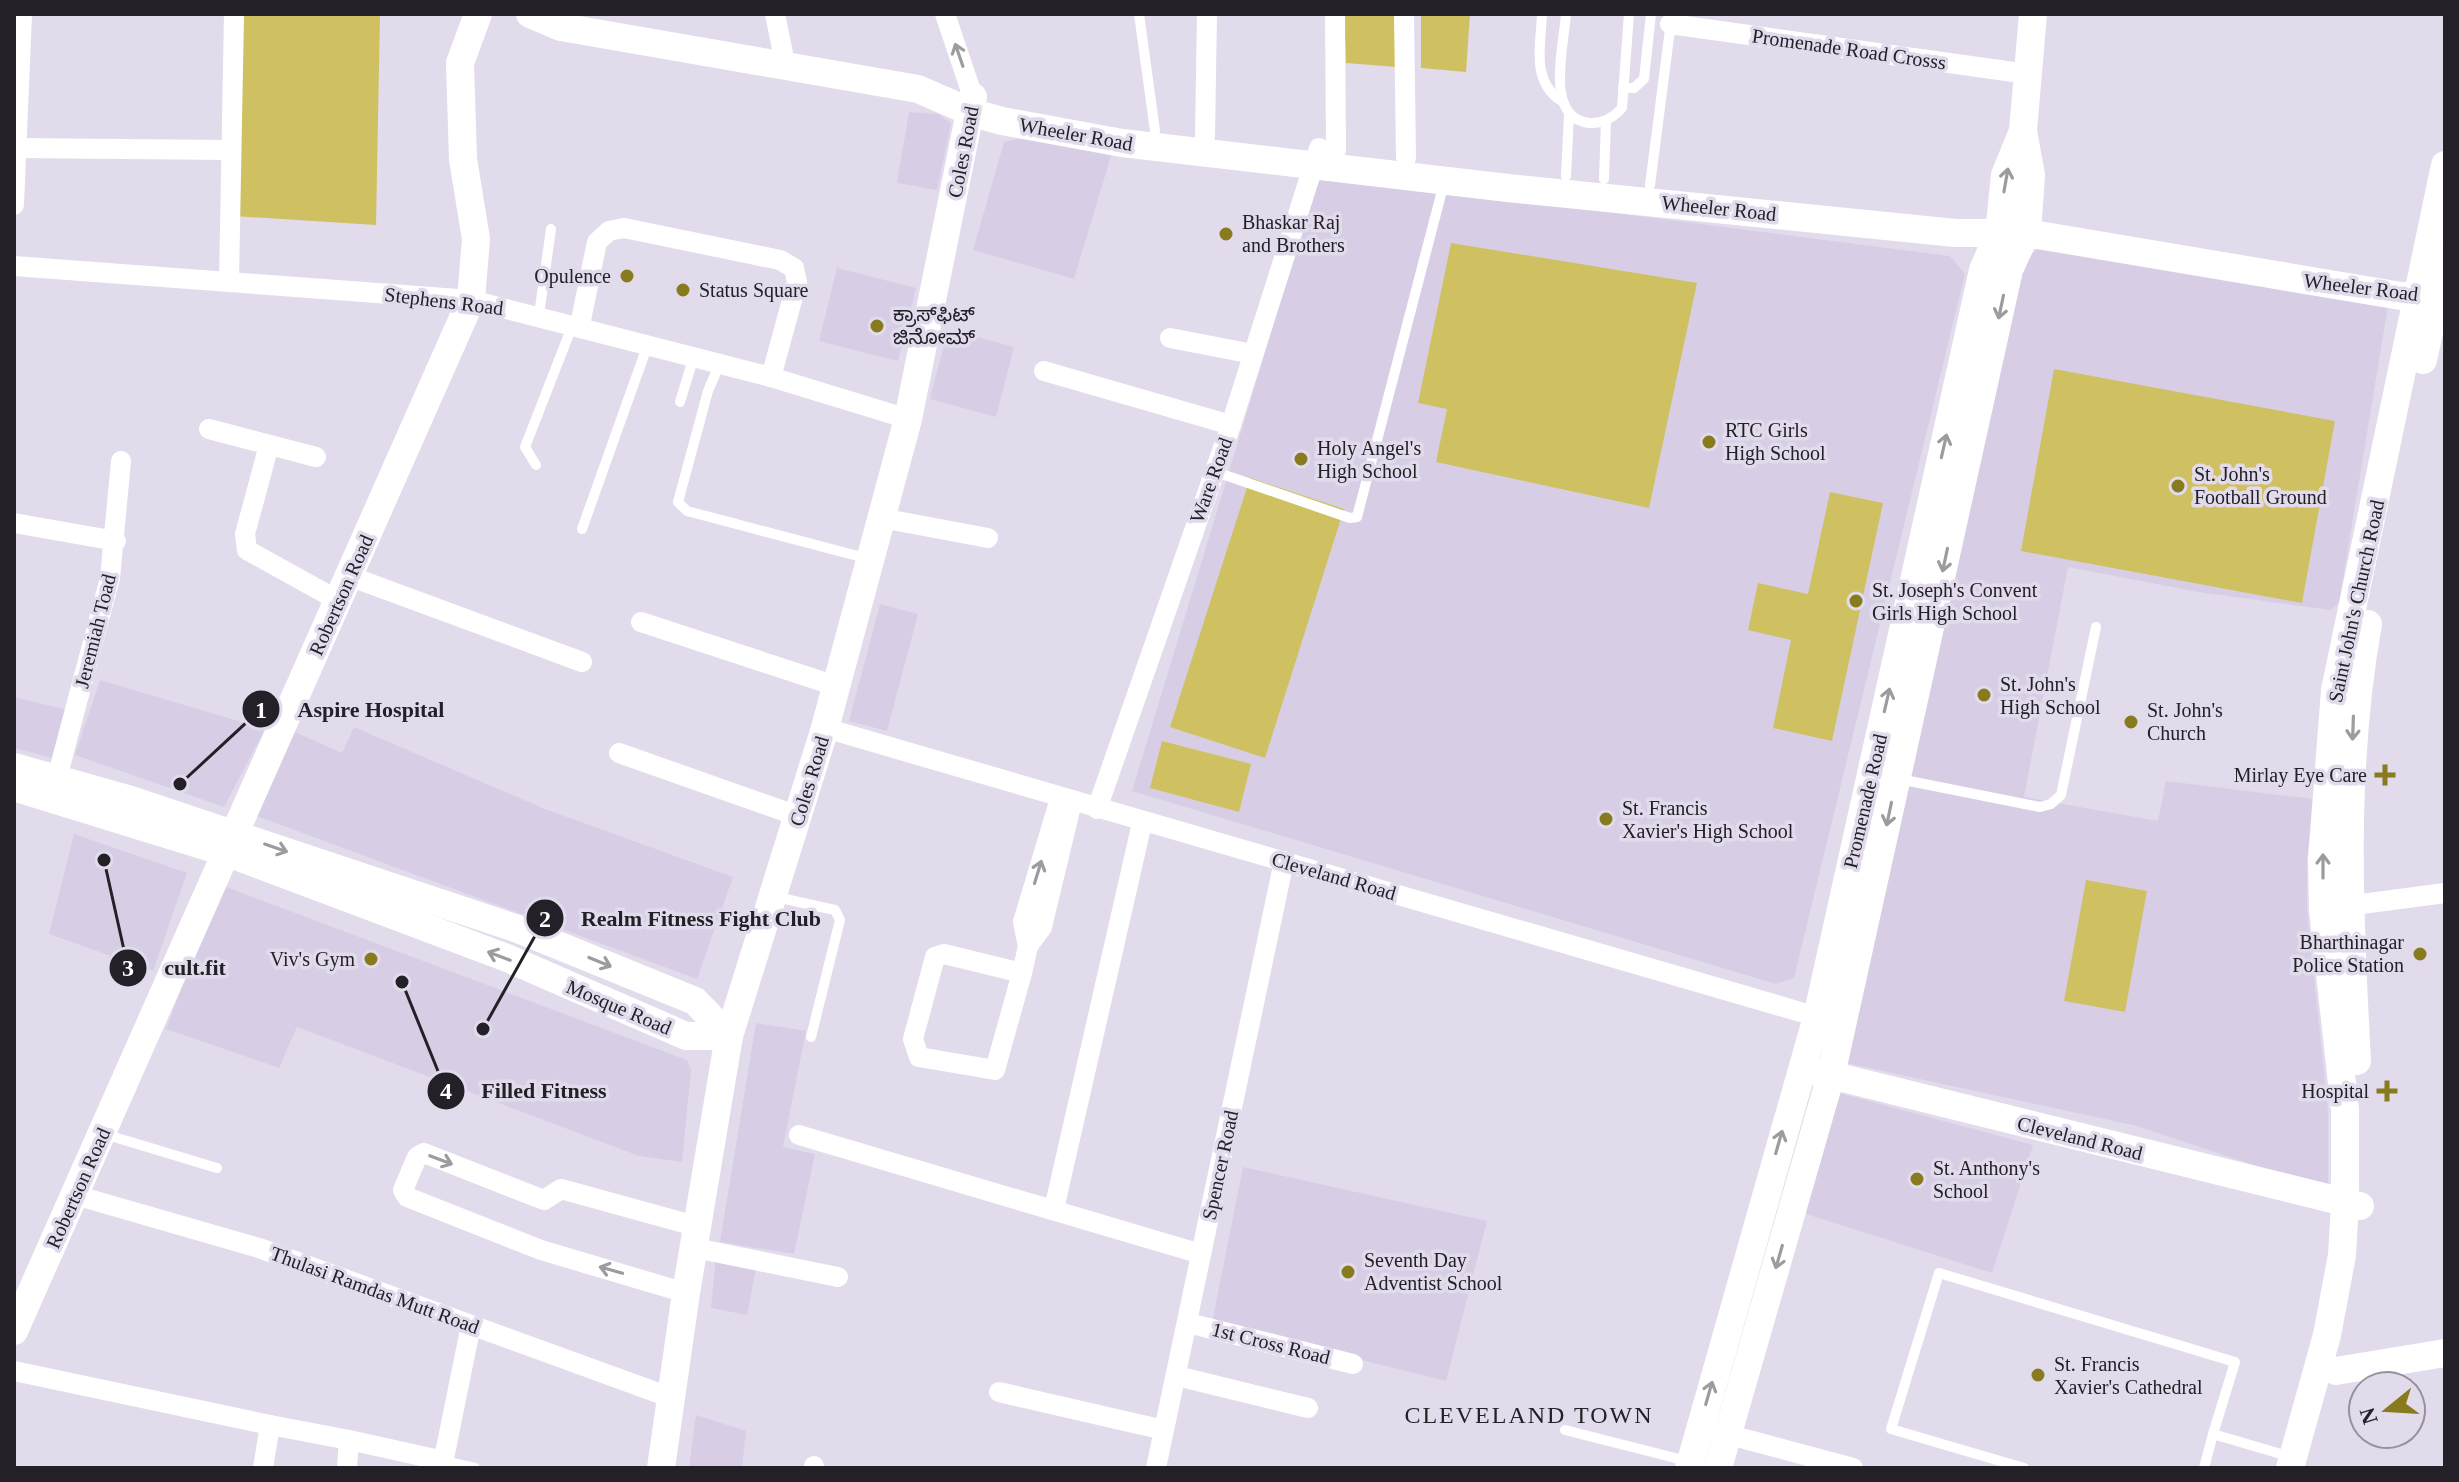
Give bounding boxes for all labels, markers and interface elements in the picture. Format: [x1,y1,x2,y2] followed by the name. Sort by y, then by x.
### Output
[1751,24,1948,74] street label: Promenade Road Crosss
[951,43,966,68] one-way arrow
[943,104,983,200] street label: Coles Road
[1017,113,1135,155] street label: Wheeler Road
[1999,168,2014,194] one-way arrow
[1661,191,1777,225] street label: Wheeler Road
[1242,211,1345,256] place label: Bhaskar Raj and Brothers
[1217,225,1235,243] marker: Bhaskar Raj and Brothers
[534,265,611,288] place label: Opulence
[618,267,636,285] marker: Opulence
[2303,269,2419,305] street label: Wheeler Road
[699,279,809,302] place label: Status Square
[674,281,692,299] marker: Status Square
[383,283,505,320] street label: Stephens Road
[1993,293,2008,319] one-way arrow
[893,303,976,348] place label: ಕ್ರಾಸ್‌ಫಿಟ್ ಜಿನೋಮ್
[868,317,886,335] marker: ಕ್ರಾಸ್‌ಫಿಟ್ ಜಿನೋಮ್
[1725,419,1826,465] place label: RTC Girls High School
[1700,433,1718,451] marker: RTC Girls High School
[1937,433,1952,459] one-way arrow
[1185,434,1237,526] street label: Ware Road
[1317,437,1421,483] place label: Holy Angel's High School
[1292,450,1310,468] marker: Holy Angel's High School
[2194,463,2327,508] place label: St. John's Football Ground
[2169,477,2187,495] marker: St. John's Football Ground
[2324,498,2388,704] street label: Saint John's Church Road
[305,531,377,659] street label: Robertson Road
[1937,547,1952,573] one-way arrow
[70,572,120,690] street label: Jeremiah Toad
[1872,579,2038,625] place label: St. Joseph's Convent Girls High School
[1847,592,1865,610] marker: St. Joseph's Convent Girls High School
[2000,673,2101,719] place label: St. John's High School
[241,686,460,732] callout: Aspire Hospital
[1975,686,1993,704] marker: St. John's High School
[1880,687,1895,713] one-way arrow
[255,697,267,723] text: 1
[298,697,444,722] text: Aspire Hospital
[2147,699,2223,744] place label: St. John's Church
[2122,713,2140,731] marker: St. John's Church
[2346,714,2361,741] one-way arrow
[1839,732,1891,870] street label: Promenade Road
[785,733,833,829] street label: Coles Road
[2234,764,2367,787] place label: Mirlay Eye Care
[2374,764,2396,786] marker: Mirlay Eye Care
[1622,797,1794,843] place label: St. Francis Xavier's High School
[1881,801,1896,827] one-way arrow
[1597,810,1615,828] marker: St. Francis Xavier's High School
[263,841,288,856] one-way arrow
[1269,848,1399,904] street label: Cleveland Road
[2315,853,2331,880] one-way arrow
[1032,860,1046,885] one-way arrow
[525,895,837,941] callout: Realm Fitness Fight Club
[539,906,551,932] text: 2
[581,906,821,931] text: Realm Fitness Fight Club
[2292,931,2404,976] place label: Bharthinagar Police Station
[108,945,241,991] callout: cult.fit
[2411,945,2429,963] marker: Bharthinagar Police Station
[270,948,355,971] place label: Viv's Gym
[487,948,512,962] one-way arrow
[362,950,380,968] marker: Viv's Gym
[122,955,134,981] text: 3
[164,955,227,980] text: cult.fit
[587,956,612,971] one-way arrow
[563,975,675,1040] street label: Mosque Road
[426,1068,623,1114] callout: Filled Fitness
[440,1078,452,1104] text: 4
[481,1078,607,1103] text: Filled Fitness
[2301,1080,2369,1103] place label: Hospital
[2376,1080,2398,1102] marker: Hospital
[1198,1108,1243,1222] street label: Spencer Road
[2015,1112,2145,1164] street label: Cleveland Road
[42,1124,114,1252] street label: Robertson Road
[1773,1130,1788,1156] one-way arrow
[428,1154,453,1168] one-way arrow
[1933,1157,2040,1202] place label: St. Anthony's School
[1908,1170,1926,1188] marker: St. Anthony's School
[268,1242,482,1338] street label: Thulasi Ramdas Mutt Road
[1771,1243,1786,1269] one-way arrow
[1364,1249,1503,1294] place label: Seventh Day Adventist School
[598,1262,624,1277] one-way arrow
[1339,1263,1357,1281] marker: Seventh Day Adventist School
[1210,1318,1332,1368] street label: 1st Cross Road
[2054,1353,2203,1398] place label: St. Francis Xavier's Cathedral
[2029,1366,2047,1384] marker: St. Francis Xavier's Cathedral
[2347,1370,2427,1450] north arrow
[1703,1380,1718,1406] one-way arrow
[1404,1402,1654,1428] district label: CLEVELAND TOWN
[2354,1405,2383,1427] text: N

